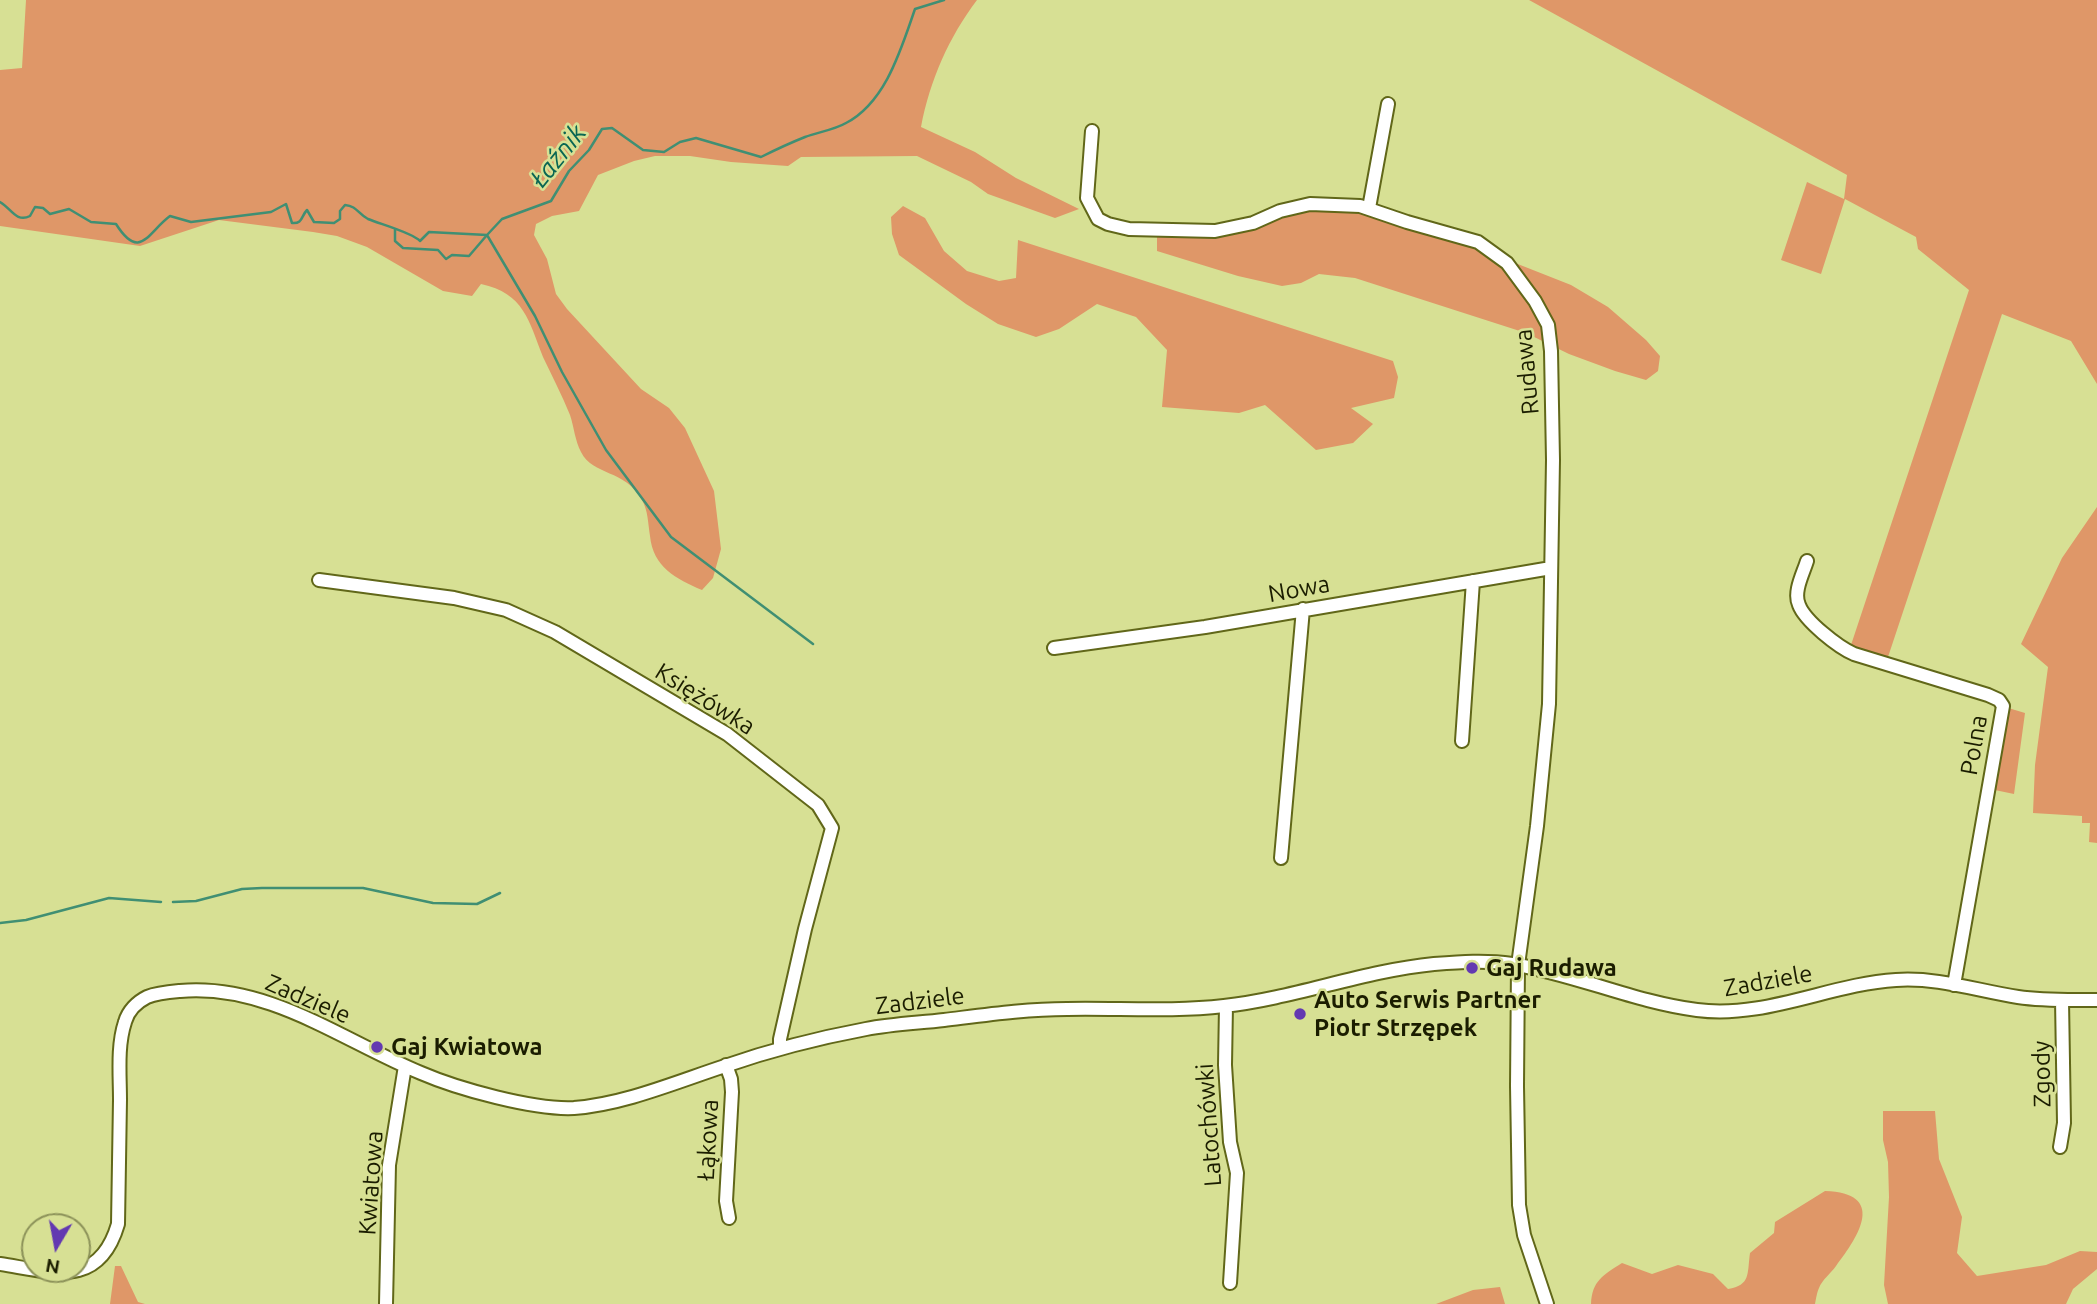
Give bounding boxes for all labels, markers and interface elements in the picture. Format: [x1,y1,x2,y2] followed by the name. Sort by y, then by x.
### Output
[523,118,593,194] water label: Łaźnik
[1509,328,1545,416] street label: Rudawa
[1266,569,1332,609] street label: Nowa
[650,657,760,741] street label: Księżówka
[1955,713,1993,777] street label: Polna
[1486,954,1617,982] place label: Gaj Rudawa
[1721,959,1815,1003] street label: Zadziele
[1464,960,1480,976] marker: Gaj Rudawa
[261,968,355,1030] street label: Zadziele
[874,981,966,1021] street label: Zadziele
[1314,986,1541,1042] place label: Auto Serwis Partner Piotr Strzępek
[1292,1006,1308,1022] marker: Auto Serwis Partner Piotr Strzępek
[391,1033,543,1061] place label: Gaj Kwiatowa
[369,1039,385,1055] marker: Gaj Kwiatowa
[2027,1040,2057,1108] street label: Zgody
[1190,1062,1228,1188] street label: Latochówki
[691,1099,725,1181] street label: Łąkowa
[353,1130,389,1236] street label: Kwiatowa
[21,1213,91,1283] north arrow
[44,1255,62,1279] text: N

